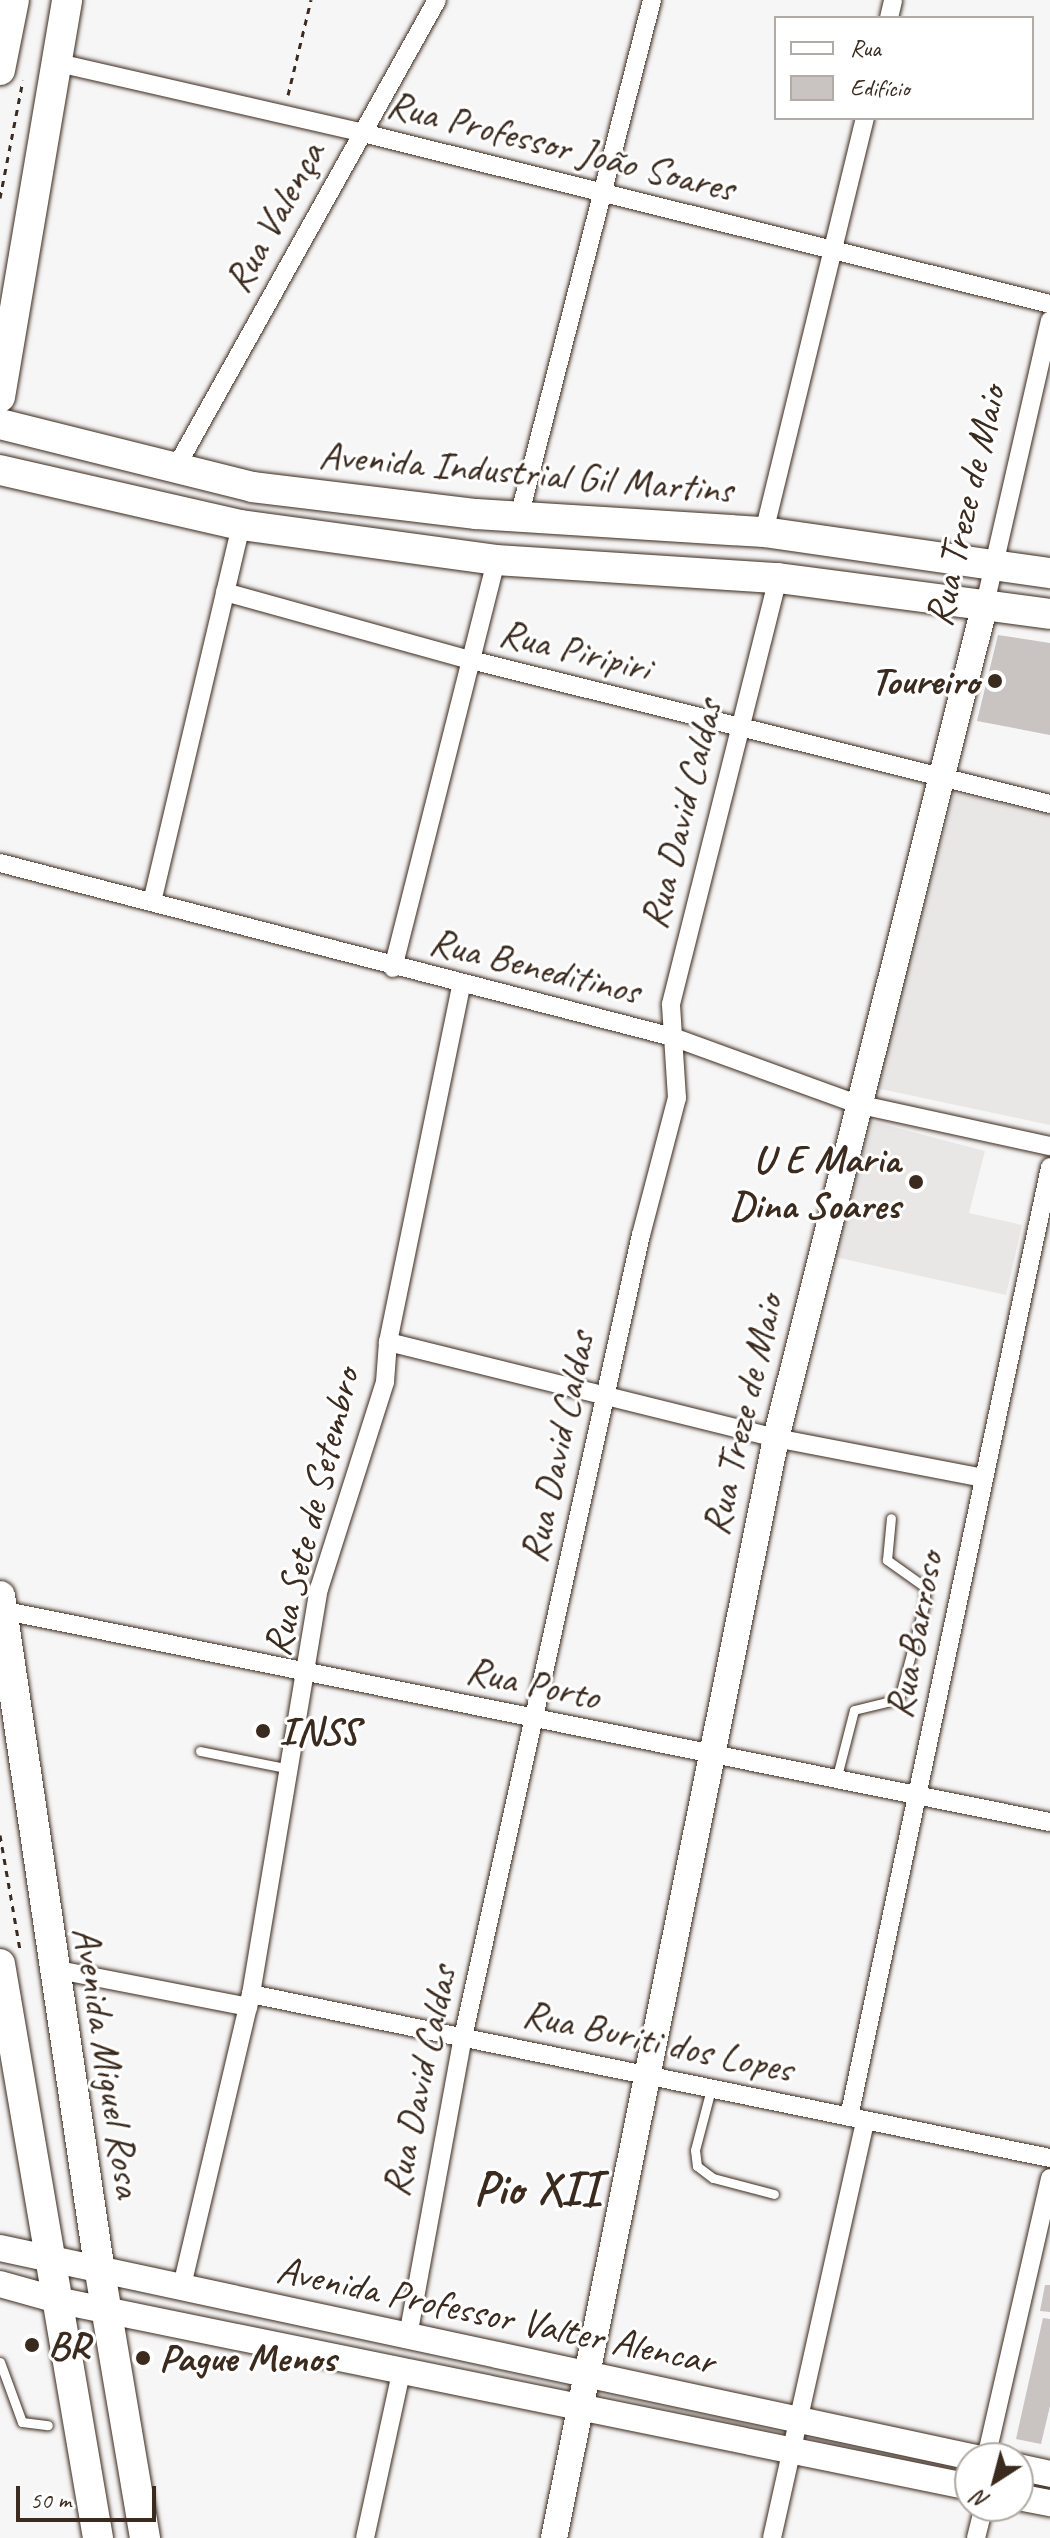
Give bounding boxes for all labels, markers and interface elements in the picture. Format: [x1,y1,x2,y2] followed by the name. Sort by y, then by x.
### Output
[774,16,1034,120] legend
[850,33,881,63] text: Rua
[850,73,910,103] text: Edifício
[383,80,739,212] street label: Rua Professor João Soares
[213,133,335,301] street label: Rua Valença
[914,381,1016,631] street label: Rua Treze de Maio
[317,430,735,514] street label: Avenida Industrial Gil Martins
[495,608,655,692] street label: Rua Piripiri
[871,657,979,705] place label: Toureiro
[986,672,1004,690] marker: Toureiro
[629,694,733,934] street label: Rua David Caldas
[425,917,645,1015] street label: Rua Beneditinos
[732,1135,900,1229] place label: U E Maria Dina Soares
[907,1173,925,1191] marker: U E Maria Dina Soares
[691,1290,793,1540] street label: Rua Treze de Maio
[509,1327,605,1567] street label: Rua David Caldas
[252,1363,370,1661] street label: Rua Sete de Setembro
[874,1547,954,1723] street label: Rua Barroso
[462,1646,604,1720] street label: Rua Porto
[279,1707,359,1755] place label: INSS
[254,1722,272,1740] marker: INSS
[63,1923,153,2201] street label: Avenida Miguel Rosa
[371,1961,467,2201] street label: Rua David Caldas
[519,1989,797,2093] street label: Rua Buriti dos Lopes
[474,2160,600,2218] district label: Pio XII
[273,2245,719,2385] street label: Avenida Professor Valter Alencar
[48,2321,89,2369] place label: BR
[159,2334,336,2382] place label: Pague Menos
[23,2336,41,2354] marker: BR
[134,2349,152,2367] marker: Pague Menos
[954,2442,1034,2522] north arrow
[20,2470,160,2520] scale bar
[967,2484,995,2515] text: N
[30,2485,71,2515] text: 50 m

